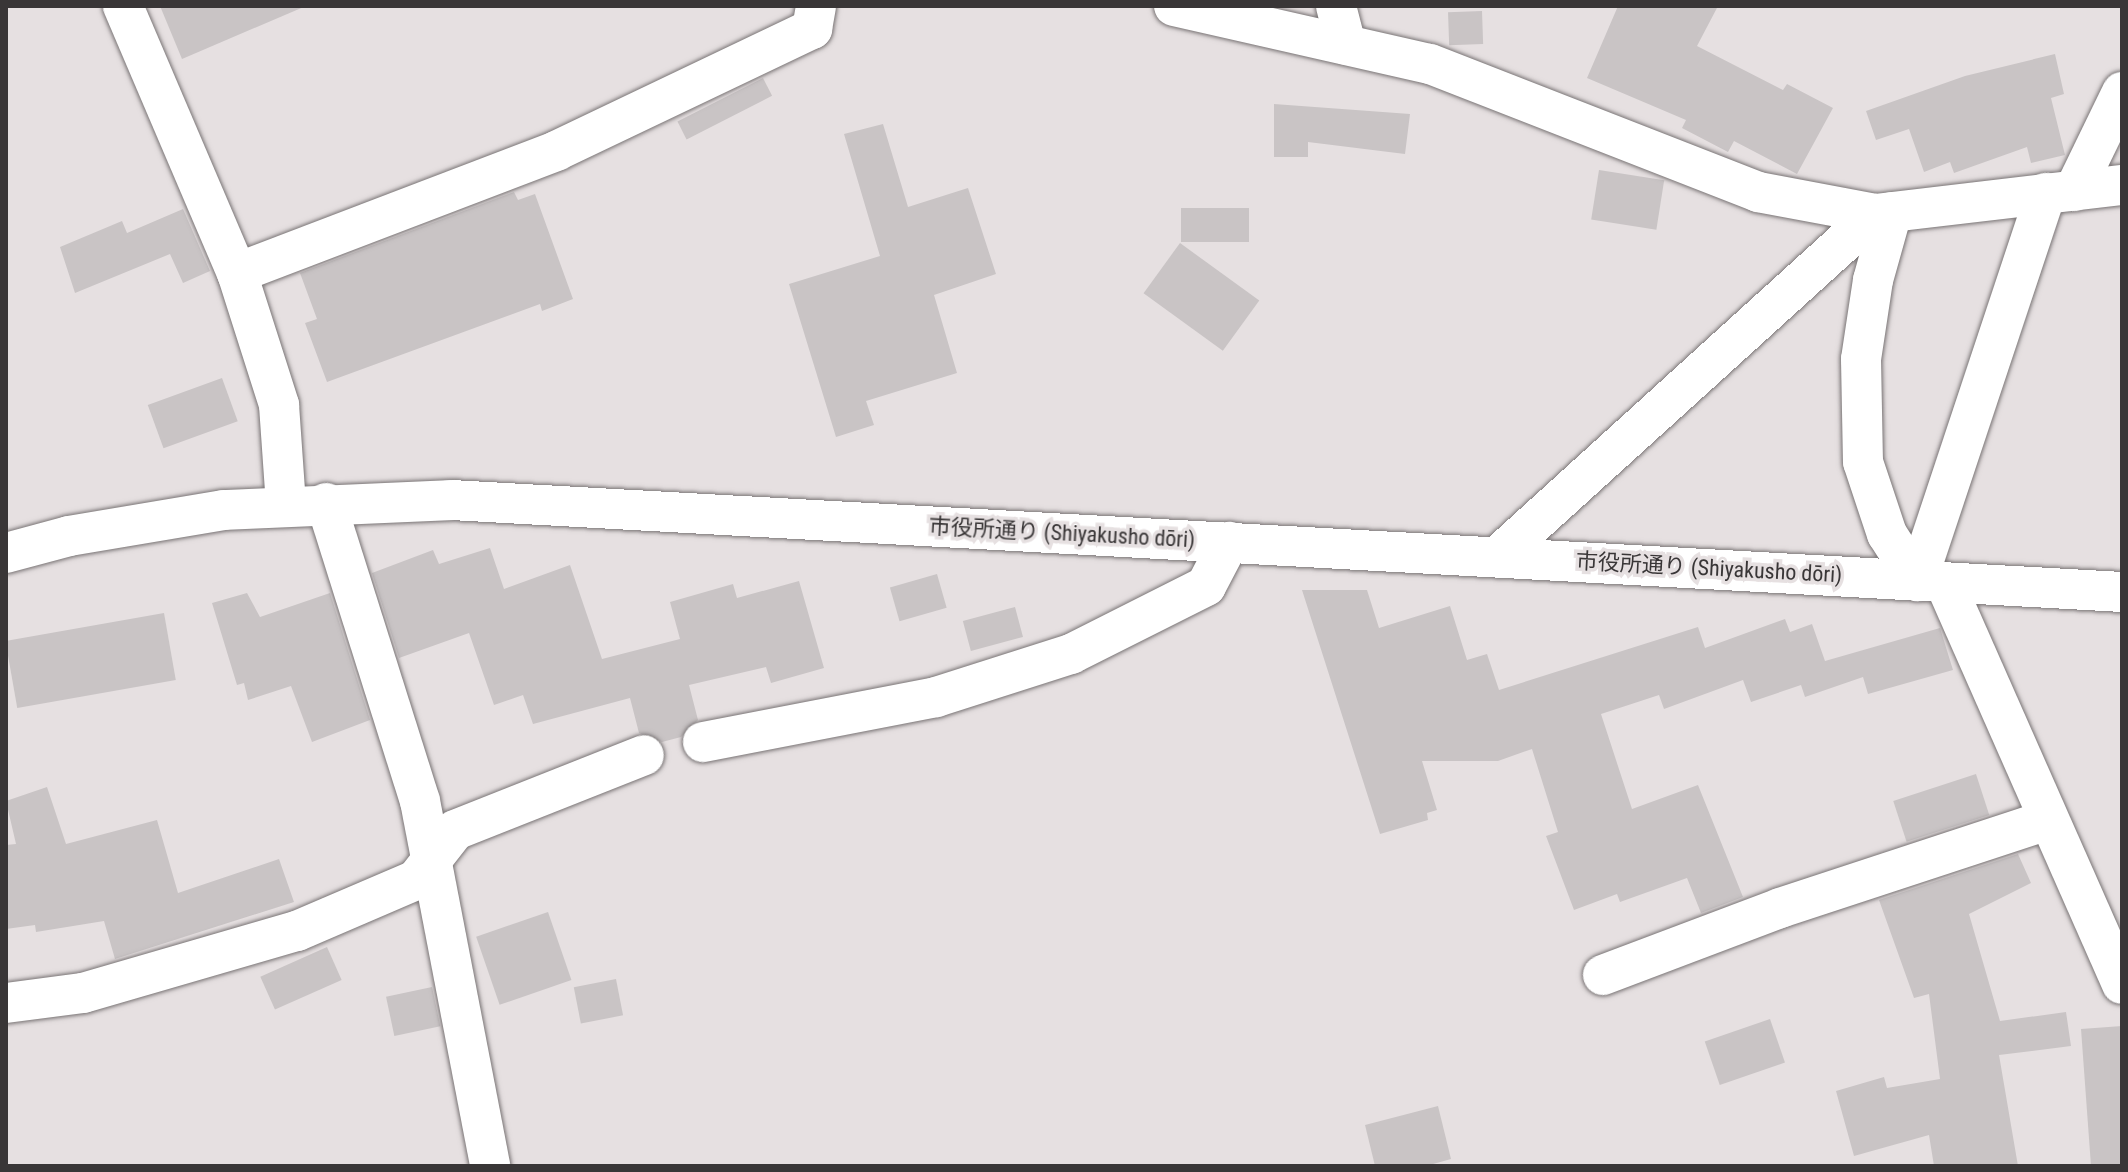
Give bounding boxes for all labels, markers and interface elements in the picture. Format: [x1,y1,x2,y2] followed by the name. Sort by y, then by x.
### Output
[928,513,1196,553] street label: 市役所通り (Shiyakusho dōri)
[1575,548,1843,588] street label: 市役所通り (Shiyakusho dōri)

